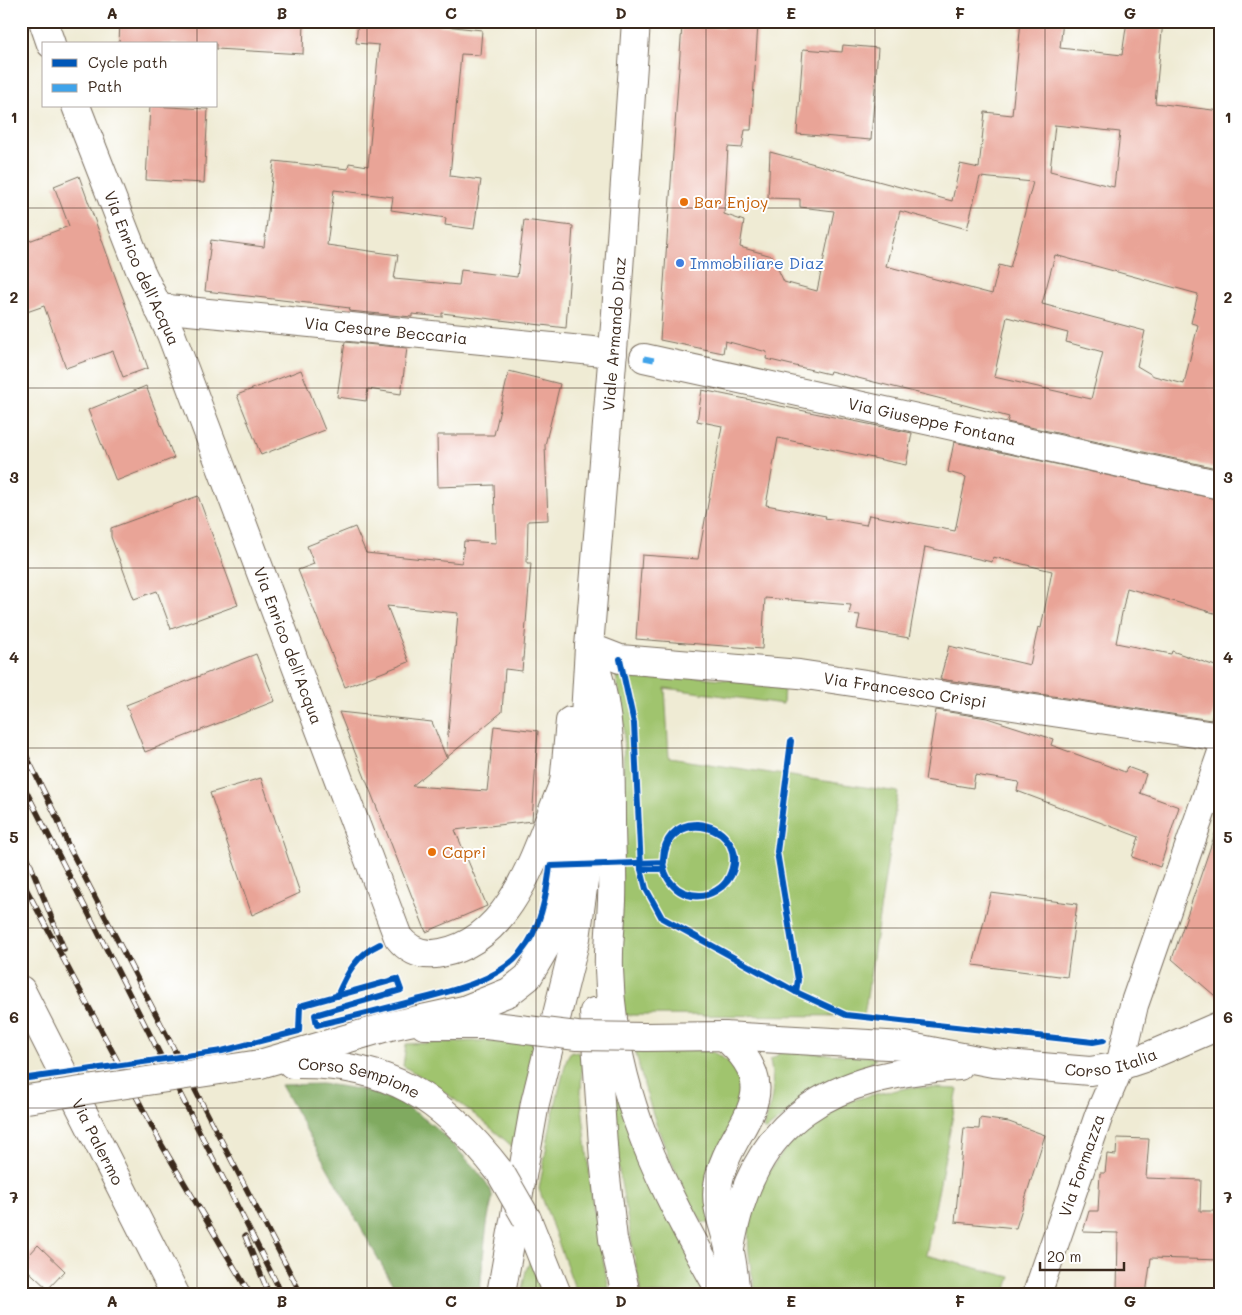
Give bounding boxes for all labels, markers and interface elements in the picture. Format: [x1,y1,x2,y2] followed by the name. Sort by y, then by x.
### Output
[106,2,118,23] text: A
[277,2,287,23] text: B
[445,2,457,23] text: C
[615,2,627,23] text: D
[786,2,796,23] text: E
[955,2,965,23] text: F
[1124,2,1136,23] text: G
[42,42,218,108] legend
[88,52,167,72] text: Cycle path
[88,76,122,96] text: Path
[10,106,18,127] text: 1
[1224,106,1232,127] text: 1
[100,187,185,348] street label: Via Enrico dell'Acqua
[694,191,768,212] place label: Bar Enjoy
[678,196,690,208] marker: Bar Enjoy
[690,252,824,273] place label: Immobiliare Diaz
[597,256,630,412] street label: Viale Armando Diaz
[674,257,686,269] marker: Immobiliare Diaz
[10,286,19,307] text: 2
[1224,286,1233,307] text: 2
[303,312,469,349] street label: Via Cesare Beccaria
[846,392,1018,450] street label: Via Giuseppe Fontana
[9,466,19,487] text: 3
[1223,466,1233,487] text: 3
[250,564,328,727] street label: Via Enrico dell'Acqua
[9,646,19,667] text: 4
[1223,646,1233,667] text: 4
[822,667,988,712] street label: Via Francesco Crispi
[9,826,19,847] text: 5
[1223,826,1233,847] text: 5
[442,841,486,862] place label: Capri
[426,846,438,858] marker: Capri
[9,1006,19,1027] text: 6
[1223,1006,1233,1027] text: 6
[1064,1043,1160,1081] street label: Corso Italia
[298,1053,424,1103] street label: Corso Sempione
[68,1095,129,1188] street label: Via Palermo
[1054,1111,1109,1219] street label: Via Formazza
[10,1186,19,1207] text: 7
[1224,1186,1233,1207] text: 7
[1040,1240,1123,1272] scale bar
[1047,1246,1081,1266] text: 20 m
[106,1290,118,1311] text: A
[277,1290,287,1311] text: B
[445,1290,457,1311] text: C
[615,1290,627,1311] text: D
[786,1290,796,1311] text: E
[955,1290,965,1311] text: F
[1124,1290,1136,1311] text: G

